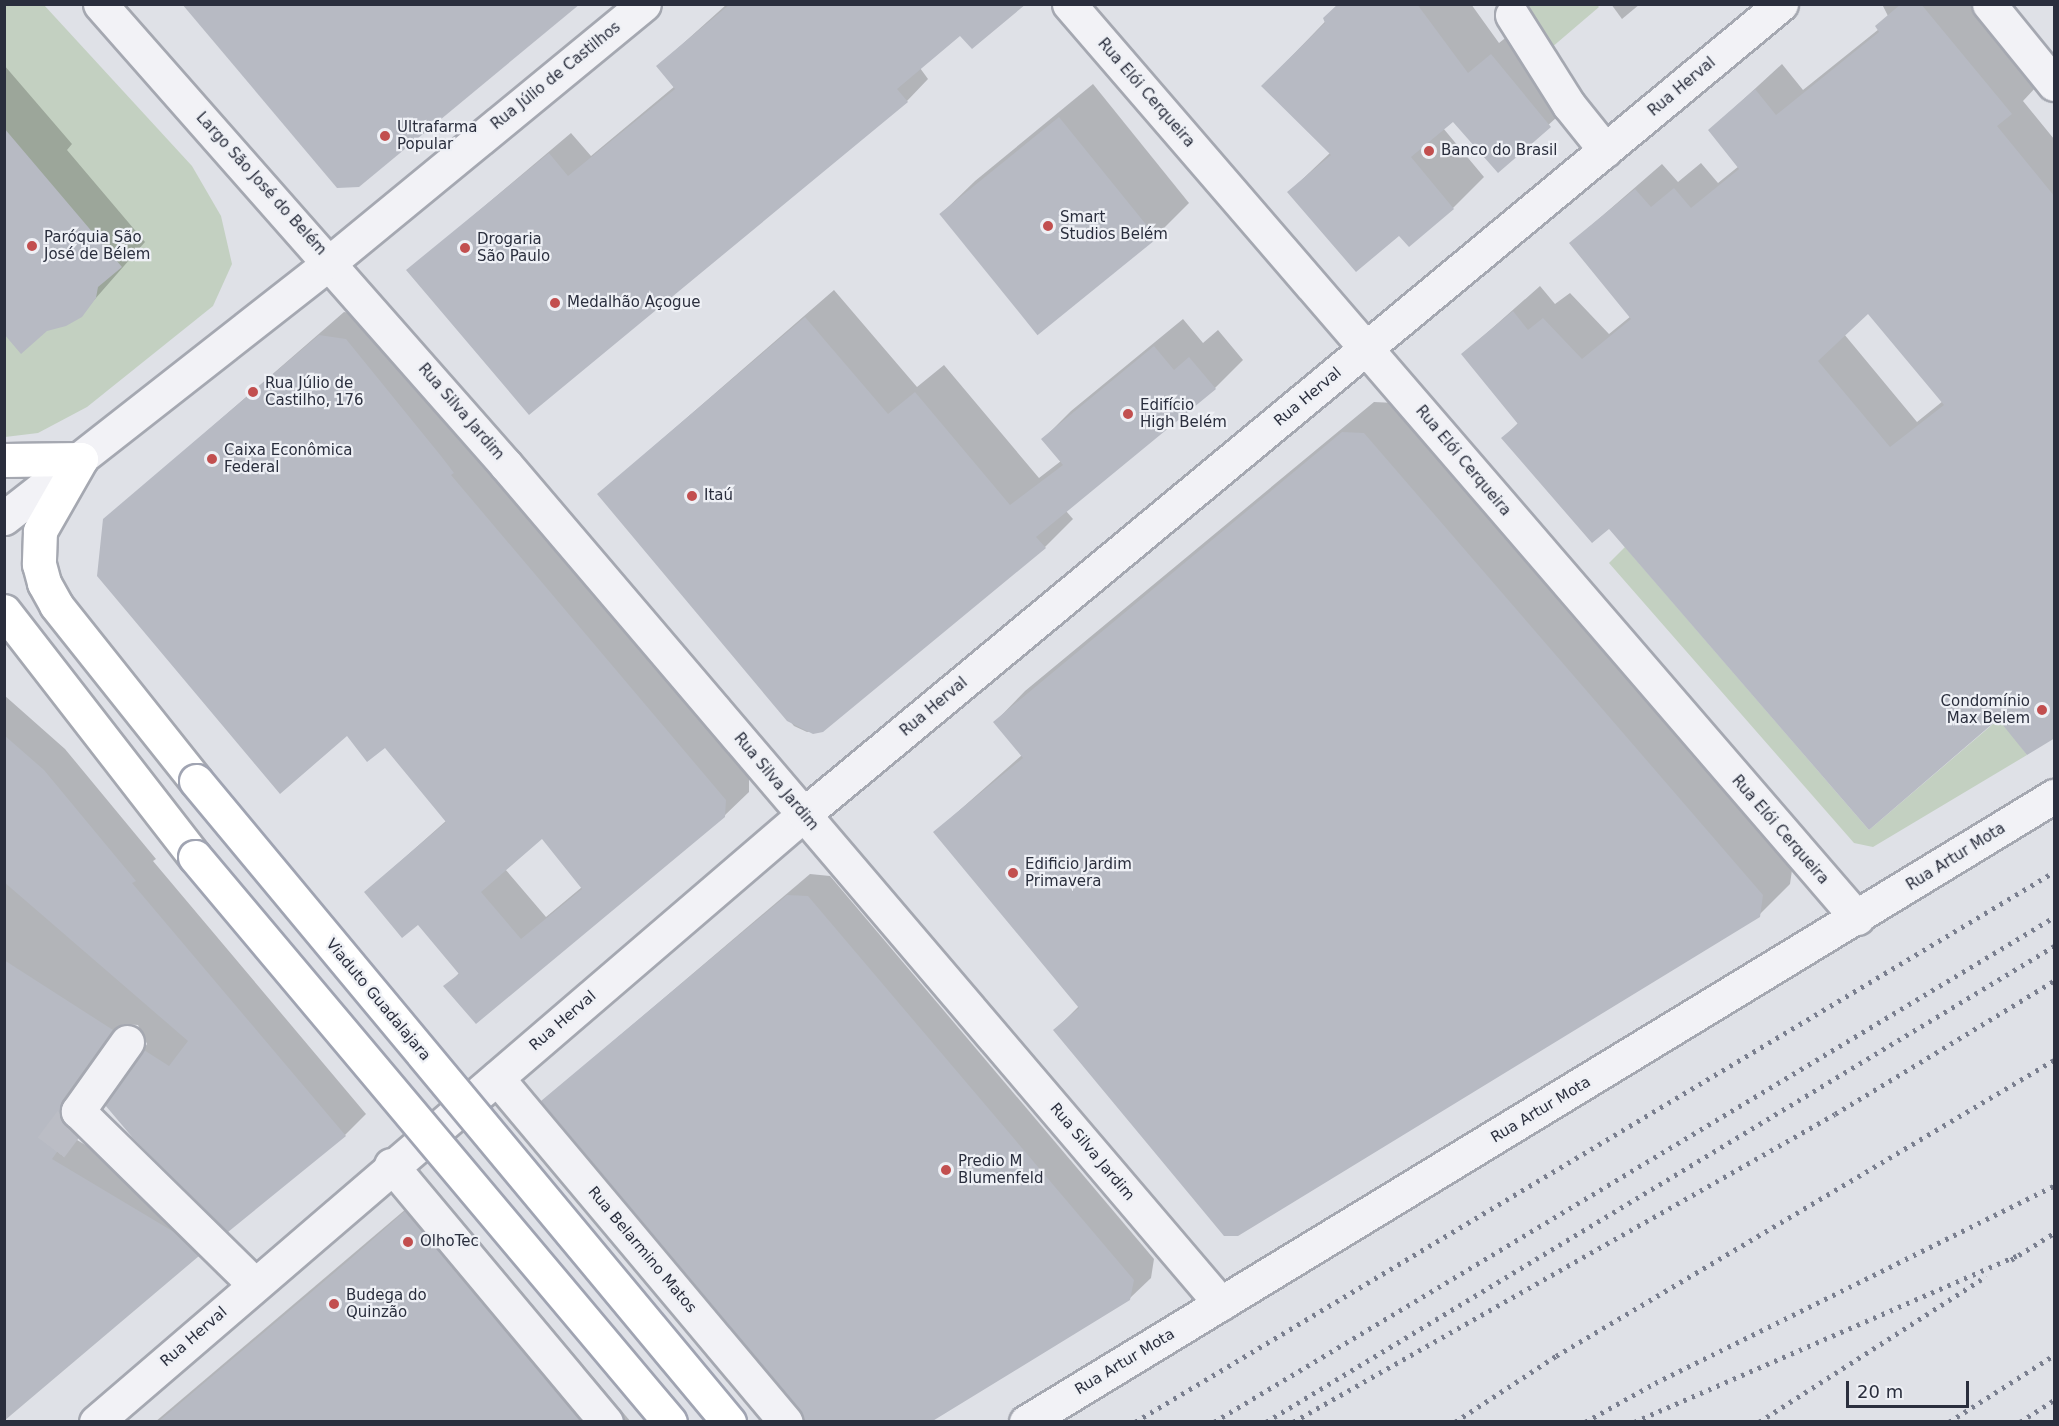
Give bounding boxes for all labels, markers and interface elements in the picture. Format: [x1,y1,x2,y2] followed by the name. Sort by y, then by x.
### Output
[488,18,624,134] street label: Rua Júlio de Castilhos
[1094,35,1198,151] street label: Rua Elói Cerqueira
[1645,54,1719,120] street label: Rua Herval
[192,109,330,259] street label: Largo São José do Belém
[397,118,478,153] place label: Ultrafarma Popular
[378,129,392,143] marker: Ultrafarma Popular
[1441,142,1557,160] place label: Banco do Brasil
[1422,144,1436,158] marker: Banco do Brasil
[1060,208,1168,243] place label: Smart Studios Belém
[1041,219,1055,233] marker: Smart Studios Belém
[44,228,150,263] place label: Paróquia São José de Bélem
[477,230,550,265] place label: Drogaria São Paulo
[25,239,39,253] marker: Paróquia São José de Bélem
[458,241,472,255] marker: Drogaria São Paulo
[567,294,700,312] place label: Medalhão Açogue
[548,296,562,310] marker: Medalhão Açogue
[414,360,508,464] street label: Rua Silva Jardim
[1271,364,1345,430] street label: Rua Herval
[265,374,364,409] place label: Rua Júlio de Castilho, 176
[246,385,260,399] marker: Rua Júlio de Castilho, 176
[1140,396,1227,431] place label: Edifício High Belém
[1412,402,1514,520] street label: Rua Elói Cerqueira
[1121,407,1135,421] marker: Edifício High Belém
[224,441,352,476] place label: Caixa Econômica Federal
[205,452,219,466] marker: Caixa Econômica Federal
[704,487,733,505] place label: Itaú
[685,489,699,503] marker: Itaú
[897,674,971,740] street label: Rua Herval
[1941,692,2030,727] place label: Condomínio Max Belem
[2035,703,2049,717] marker: Condomínio Max Belem
[730,730,822,834] street label: Rua Silva Jardim
[1728,772,1832,888] street label: Rua Elói Cerqueira
[1903,819,2009,895] street label: Rua Artur Mota
[1025,855,1132,890] place label: Edificio Jardim Primavera
[1006,866,1020,880] marker: Edificio Jardim Primavera
[322,936,434,1064] street label: Viaduto Guadalajara
[526,987,600,1055] street label: Rua Herval
[1488,1073,1594,1147] street label: Rua Artur Mota
[1046,1100,1138,1204] street label: Rua Silva Jardim
[958,1152,1044,1187] place label: Predio M Blumenfeld
[939,1163,953,1177] marker: Predio M Blumenfeld
[584,1183,700,1317] street label: Rua Belarmino Matos
[420,1233,479,1251] place label: OlhoTec
[401,1235,415,1249] marker: OlhoTec
[346,1286,427,1321] place label: Budega do Quinzão
[327,1297,341,1311] marker: Budega do Quinzão
[157,1303,231,1371] street label: Rua Herval
[1072,1325,1178,1399] street label: Rua Artur Mota
[1849,1369,1972,1407] scale bar
[1857,1381,1903,1402] text: 20 m

